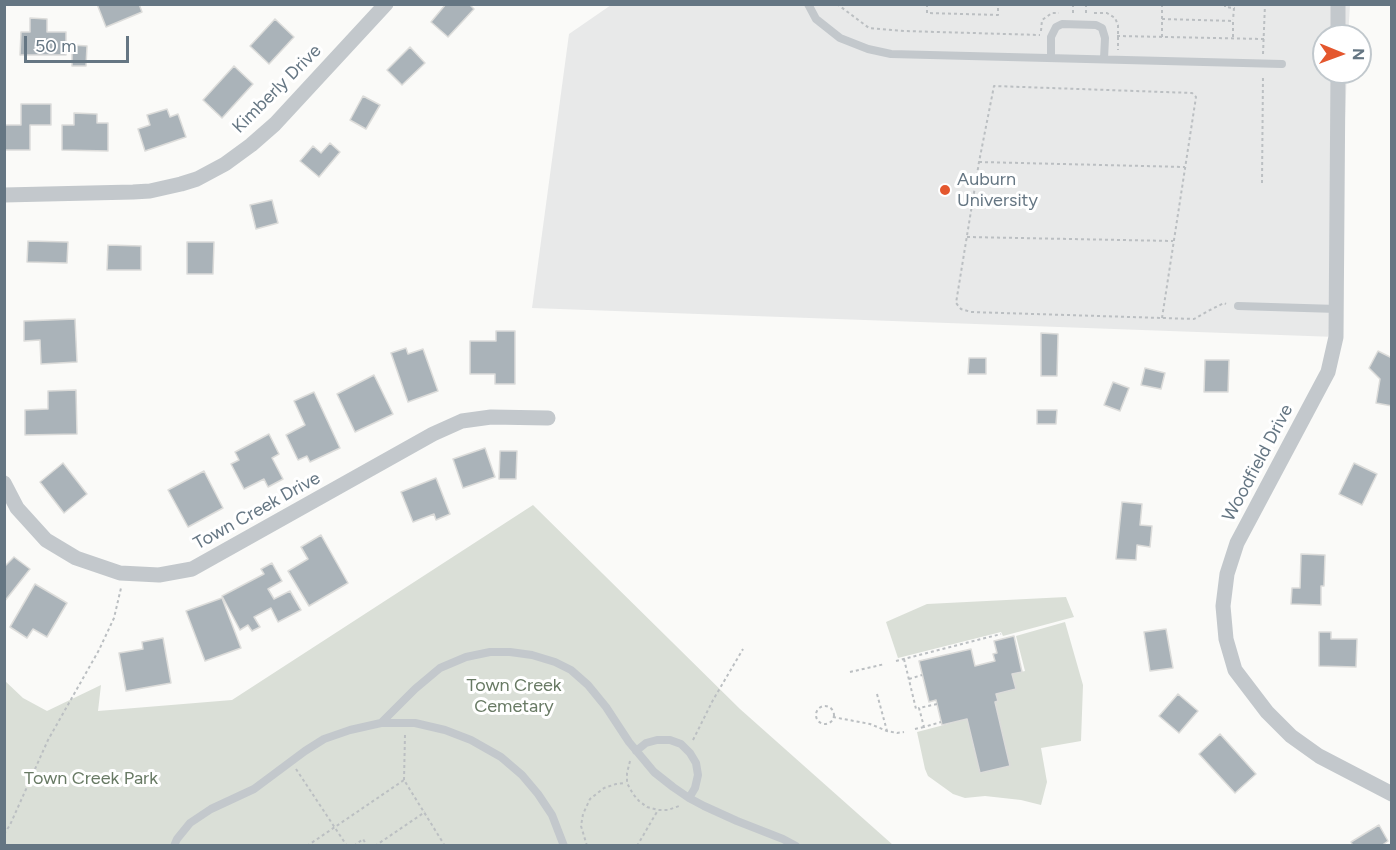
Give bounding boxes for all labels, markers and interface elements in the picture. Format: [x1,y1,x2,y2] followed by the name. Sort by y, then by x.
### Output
[27,24,132,62] scale bar
[1312,24,1372,84] north arrow
[35,35,77,57] text: 50 m
[228,40,326,138] street label: Kimberly Drive
[1349,48,1368,61] text: N
[957,169,1038,212] place label: Auburn University
[938,183,952,197] marker: Auburn University
[1218,401,1298,525] street label: Woodfield Drive
[190,467,324,555] street label: Town Creek Drive
[466,675,562,718] park label: Town Creek Cemetary
[24,768,158,790] park label: Town Creek Park

